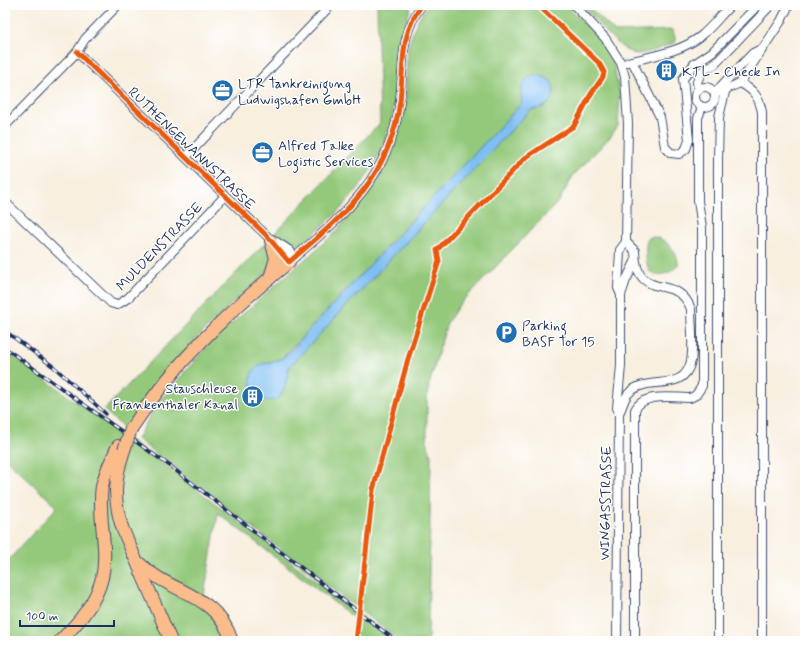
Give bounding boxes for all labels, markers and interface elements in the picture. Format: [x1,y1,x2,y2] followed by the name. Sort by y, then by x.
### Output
[653,58,679,84] building icon: KTL - Check In
[682,63,780,81] place label: KTL - Check In
[238,75,361,109] place label: LTR Tankreinigung Ludwigshafen GmbH
[210,78,236,104] office icon: LTR Tankreinigung Ludwigshafen GmbH
[124,83,259,214] street label: RUTHENGEWANNSTRASSE
[278,137,374,173] place label: Alfred Talke Logistic Services
[249,140,275,166] office icon: Alfred Talke Logistic Services
[113,198,207,295] street label: MULDENSTRASSE
[522,317,595,351] place label: Parking BASF Tor 15
[493,320,519,346] parking icon: Parking BASF Tor 15
[112,380,238,414] place label: Stauschleuse Frankenthaler Kanal
[240,383,266,409] building icon: Stauschleuse Frankenthaler Kanal
[596,446,616,560] street label: WINGASSTRASSE
[20,602,114,628] scale bar
[26,609,58,625] text: 100 m

